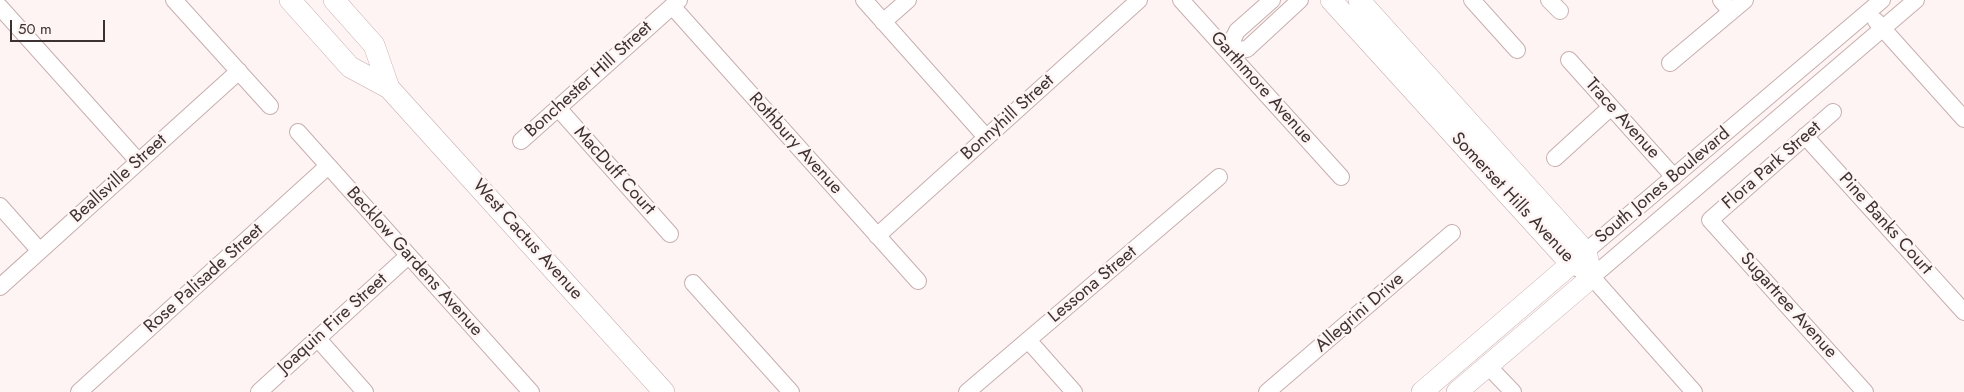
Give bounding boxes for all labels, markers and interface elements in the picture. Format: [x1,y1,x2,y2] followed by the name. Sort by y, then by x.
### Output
[12,10,108,42] scale bar
[521,17,657,143] street label: Bonchester Hill Street
[18,18,52,40] text: 50 m
[1205,28,1317,148] street label: Garthmore Avenue
[957,71,1059,165] street label: Bonnyhill Street
[1580,74,1664,164] street label: Trace Avenue
[744,89,846,199] street label: Rothbury Avenue
[1718,117,1826,215] street label: Flora Park Street
[569,122,659,220] street label: MacDuff Court
[1591,123,1735,249] street label: South Jones Boulevard
[1446,128,1578,268] street label: Somerset Hills Avenue
[66,130,172,228] street label: Beallsville Street
[1834,169,1936,279] street label: Pine Banks Court
[467,175,587,305] street label: West Cactus Avenue
[341,183,487,341] street label: Becklow Gardens Avenue
[140,220,268,338] street label: Rose Palisade Street
[1045,242,1141,328] street label: Lessona Street
[1735,249,1841,363] street label: Sugartree Avenue
[274,269,392,379] street label: Joaquin Fire Street
[1311,269,1409,357] street label: Allegrini Drive

